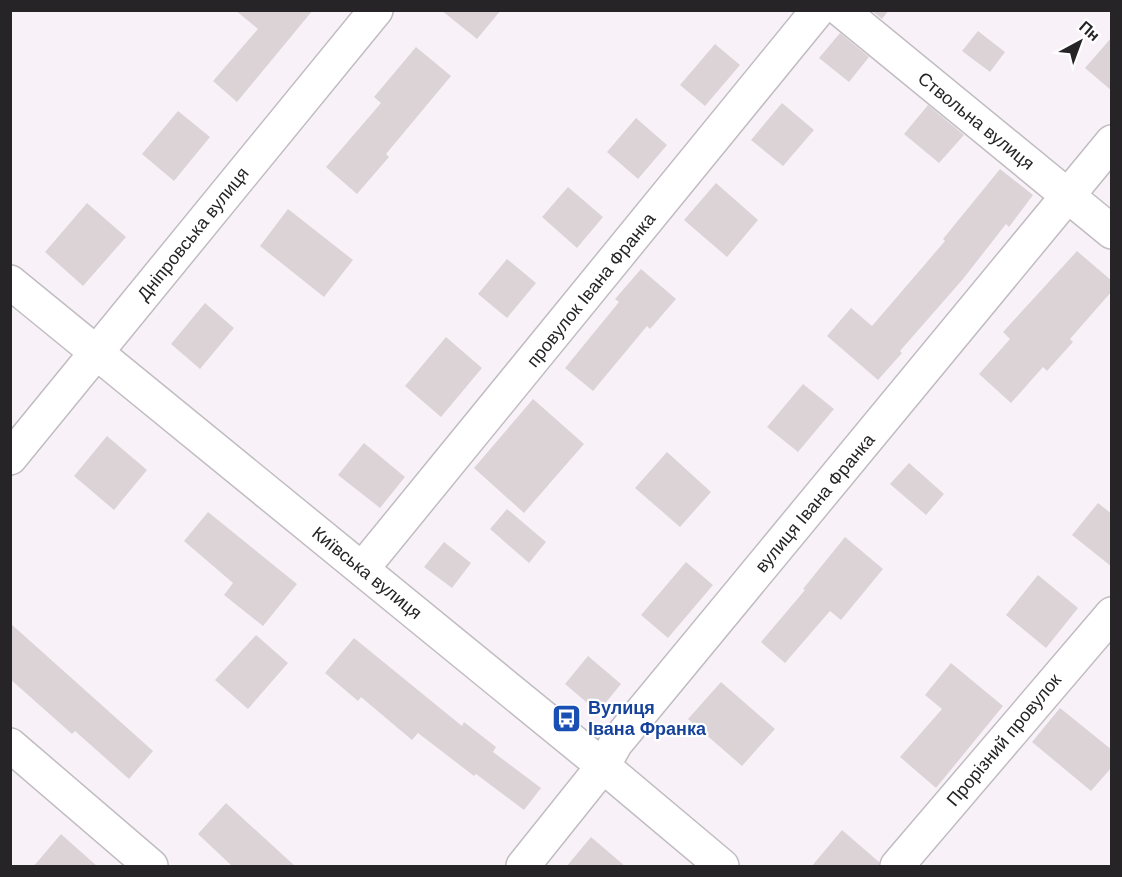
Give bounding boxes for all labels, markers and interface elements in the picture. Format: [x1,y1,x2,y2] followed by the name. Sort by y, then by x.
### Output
[1050,12,1110,72] north arrow
[1076,18,1103,44] text: Пн
[914,68,1038,174] street label: Ствольна вулиця
[133,163,253,305] street label: Дніпровська вулиця
[523,208,660,371] street label: провулок Івана Франка
[751,429,879,576] street label: вулиця Івана Франка
[308,523,426,623] street label: Київська вулиця
[943,670,1065,810] street label: Прорізний провулок
[588,698,707,739] place label: Вулиця Івана Франка
[551,702,583,734] bus stop icon: Вулиця Івана Франка

